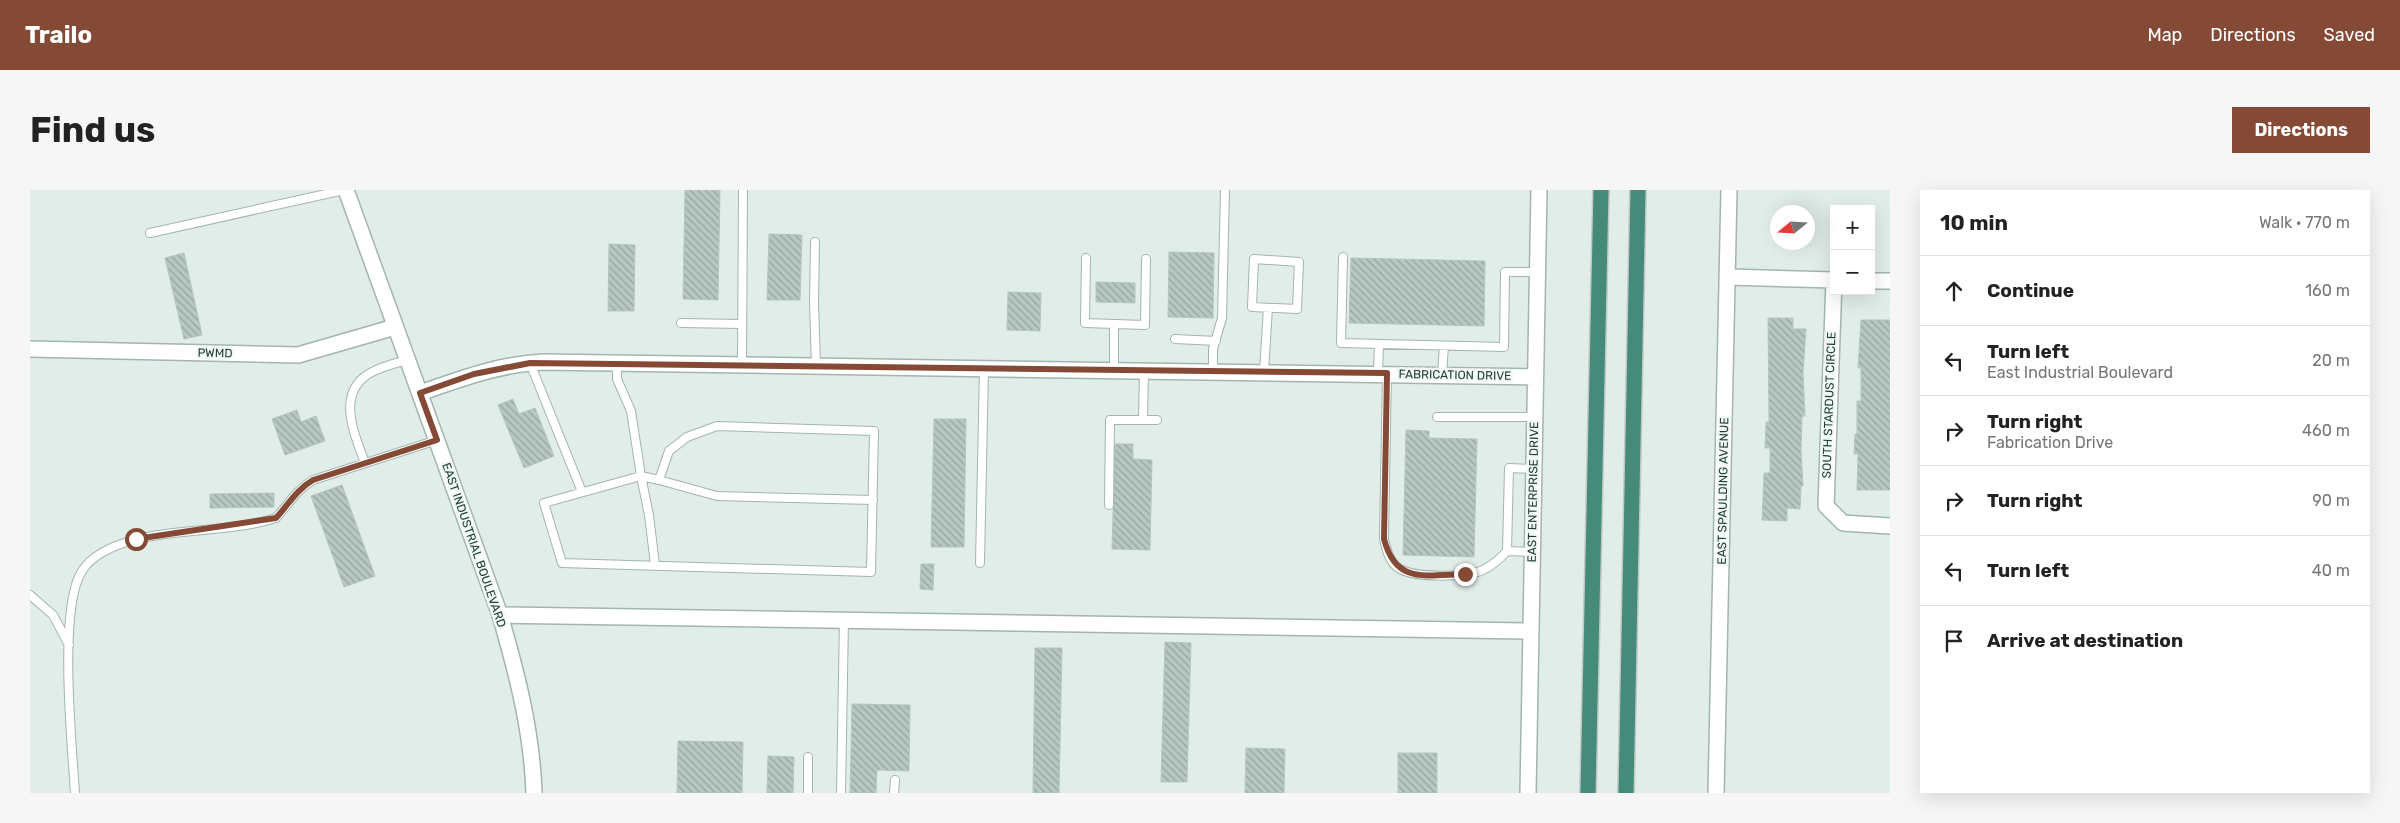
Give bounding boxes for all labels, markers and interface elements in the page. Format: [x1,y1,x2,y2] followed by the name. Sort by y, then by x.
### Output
[25,21,92,49] text: Trailo
[2147,24,2182,46] text: Map
[2210,24,2296,46] text: Directions
[2324,24,2375,46] text: Saved
[2232,107,2370,153] button: Directions
[30,109,155,151] text: Find us
[1770,205,1815,250] north arrow
[1830,205,1875,295] map controls
[1830,205,1875,250] button: +
[1940,210,2008,235] text: 10 min
[2259,213,2350,232] text: Walk · 770 m
[1830,250,1875,295] button: −
[1940,277,1968,305] icon: ahead
[1987,279,2074,302] text: Continue
[2305,281,2350,300] text: 160 m
[1819,332,1839,478] street label: SOUTH STARDUST CIRCLE
[1987,340,2069,363] text: Turn left
[197,346,233,360] street label: PWMD
[1940,347,1968,375] icon: left
[2312,351,2350,370] text: 20 m
[1987,363,2173,382] text: East Industrial Boulevard
[1398,367,1512,383] street label: FABRICATION DRIVE
[1987,410,2082,433] text: Turn right
[1715,417,1731,565] street label: EAST SPAULDING AVENUE
[1940,417,1968,445] icon: right
[1525,421,1541,563] street label: EAST ENTERPRISE DRIVE
[2302,421,2350,440] text: 460 m
[1987,433,2113,452] text: Fabrication Drive
[439,461,509,629] street label: EAST INDUSTRIAL BOULEVARD
[1940,487,1968,515] icon: right
[1987,489,2082,512] text: Turn right
[2312,491,2350,510] text: 90 m
[125,528,148,551] route start
[1940,557,1968,585] icon: left
[1987,559,2069,582] text: Turn left
[2312,561,2350,580] text: 40 m
[1454,563,1477,586] route end
[1940,627,1968,655] icon: arrive
[1987,629,2183,652] text: Arrive at destination

